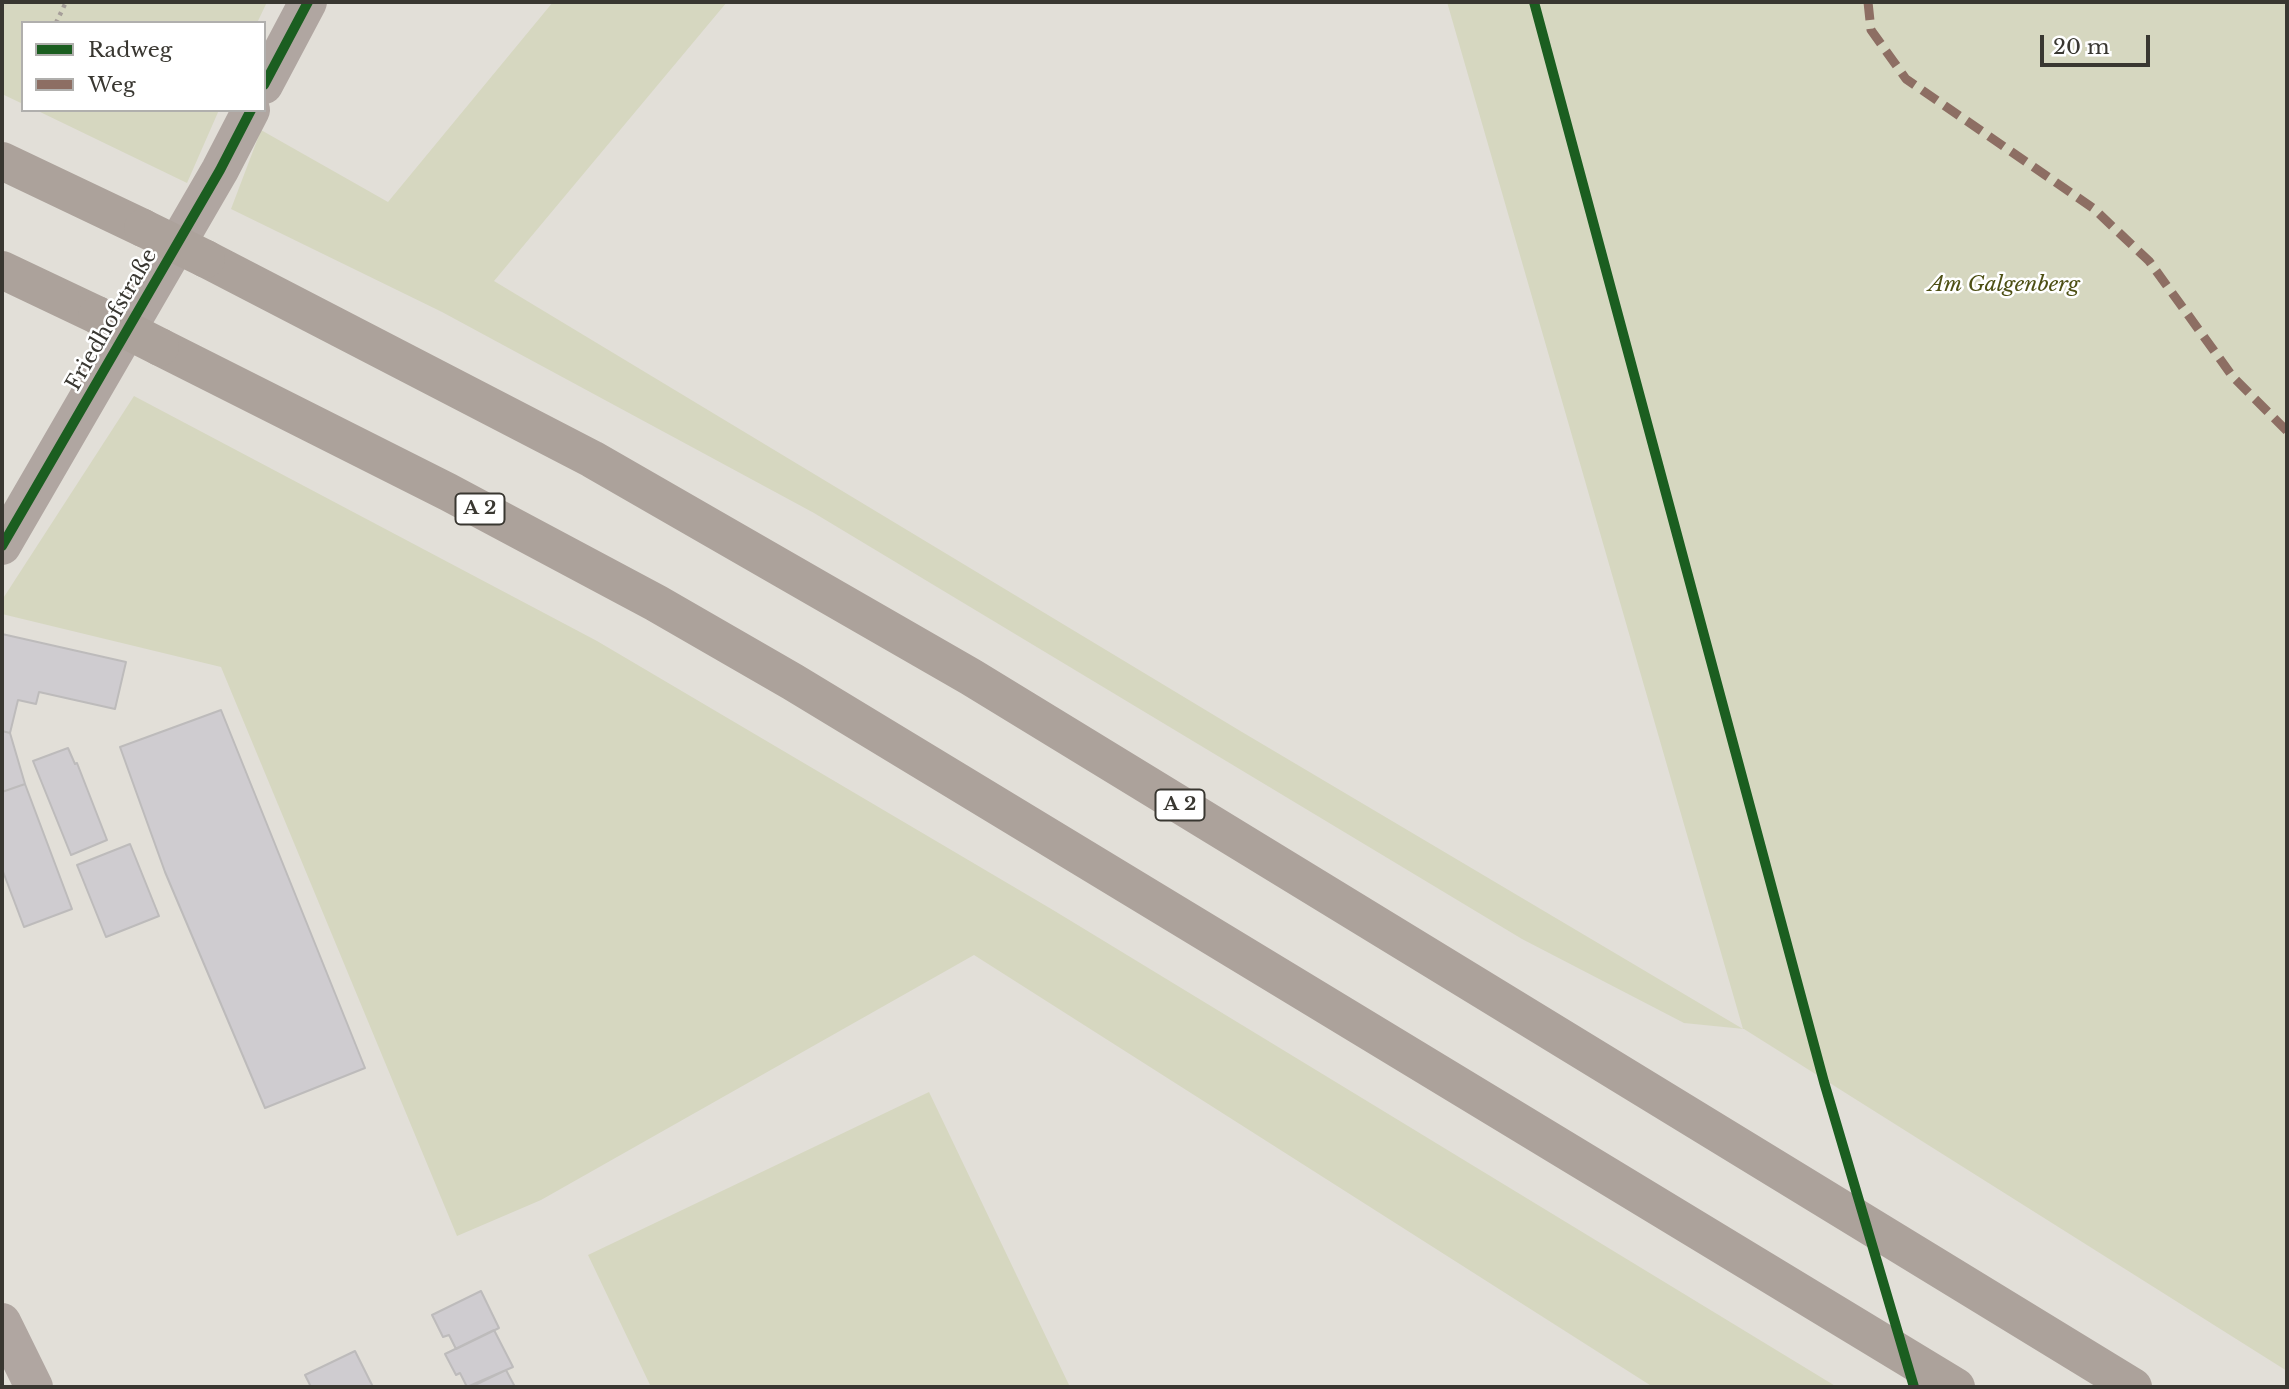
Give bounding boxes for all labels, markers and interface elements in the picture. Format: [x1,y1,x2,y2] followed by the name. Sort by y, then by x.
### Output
[21,21,266,112] legend
[2044,21,2154,65] scale bar
[2053,34,2110,60] text: 20 m
[88,37,172,63] text: Radweg
[88,72,136,98] text: Weg
[61,245,163,395] street label: Friedhofstraße
[1928,272,2080,298] park label: Am Galgenberg
[456,494,504,524] road number: A 2
[1156,790,1204,820] road number: A 2

